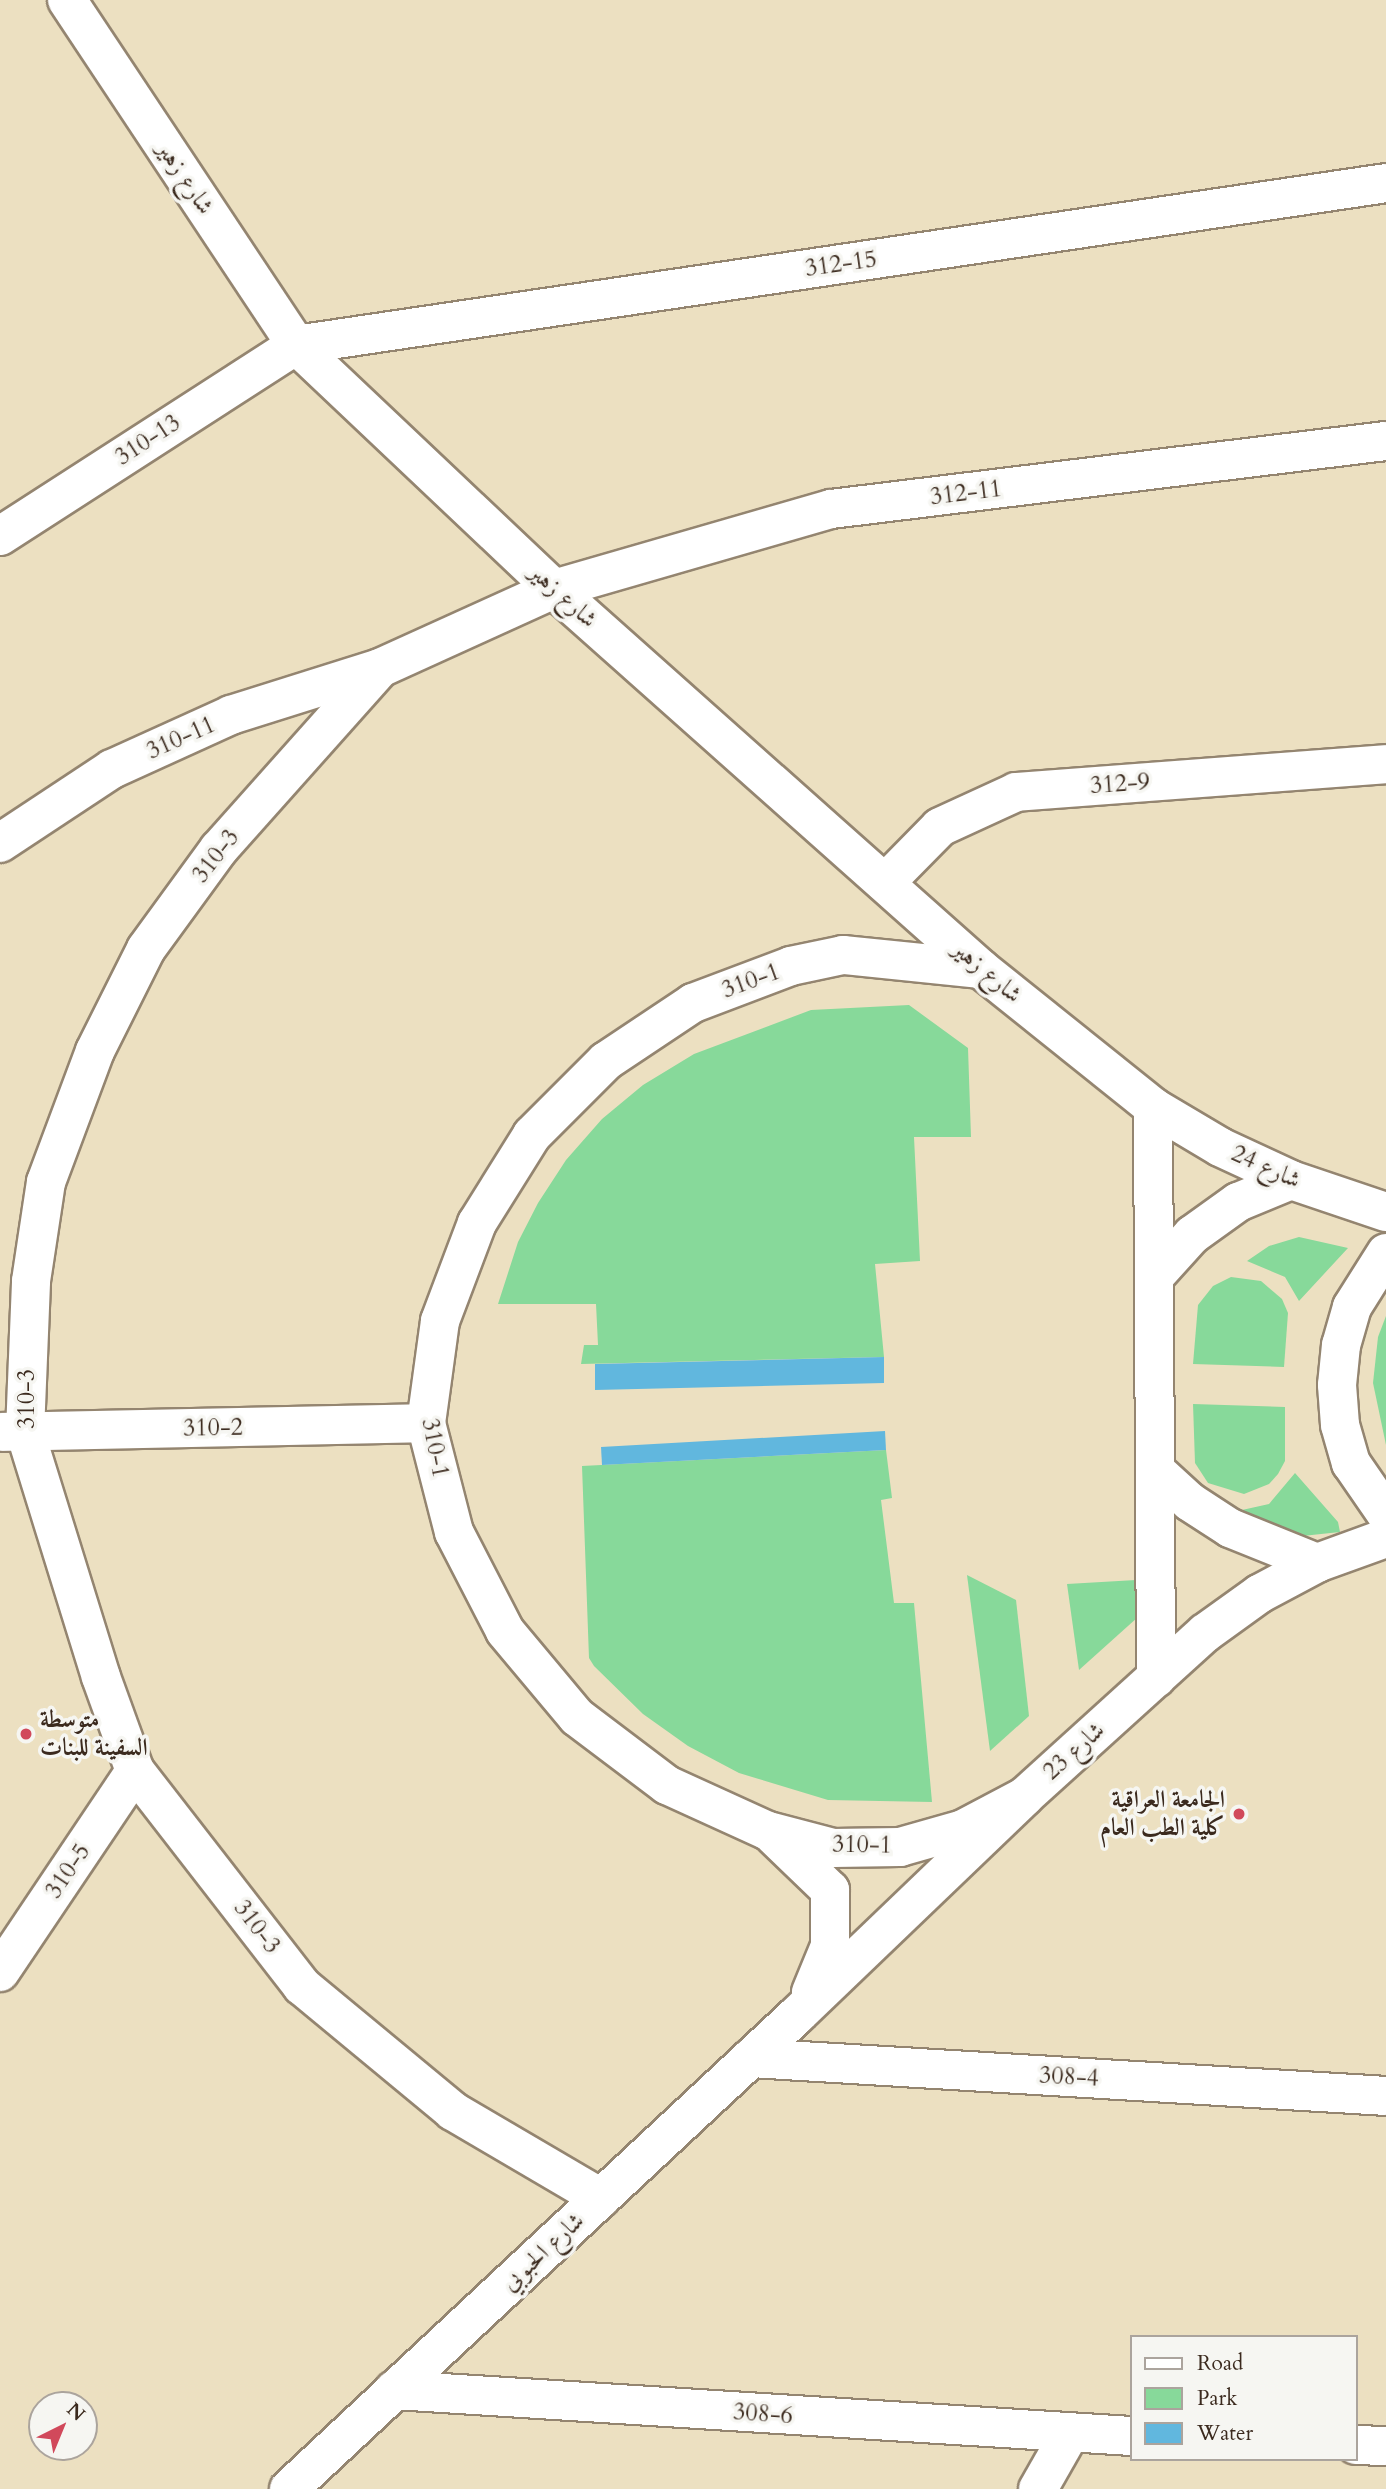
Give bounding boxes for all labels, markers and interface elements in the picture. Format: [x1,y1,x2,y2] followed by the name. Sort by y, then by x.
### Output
[150,136,220,220] street label: شارع زهير
[803,245,879,283] street label: 312-15
[110,408,186,472] street label: 310-13
[928,474,1004,512] street label: 312-11
[523,558,603,634] street label: شارع زهير
[142,710,220,766] street label: 310-11
[1089,768,1151,800] street label: 312-9
[186,824,246,888] street label: 310-3
[946,935,1028,1009] street label: شارع زهير
[718,957,784,1005] street label: 310-1
[1227,1139,1305,1195] street label: شارع 24
[13,1369,41,1429] street label: 310-3
[183,1413,243,1443] street label: 310-2
[415,1416,455,1480] street label: 310-1
[40,1706,148,1762] place label: متوسطة السفينة للبنات
[1037,1716,1111,1786] street label: شارع 23
[18,1726,34,1742] marker: متوسطة السفينة للبنات
[1100,1786,1225,1842] place label: الجامعة العراقية كلية الطب العام
[1231,1806,1247,1822] marker: الجامعة العراقية كلية الطب العام
[832,1830,892,1860] street label: 310-1
[39,1838,97,1904] street label: 310-5
[227,1894,287,1960] street label: 310-3
[1038,2061,1100,2093] street label: 308-4
[496,2207,590,2297] street label: شارع الحبوبي
[1130,2335,1358,2461] legend
[1197,2349,1243,2378] text: Road
[1197,2384,1237,2413] text: Park
[28,2391,98,2461] north arrow
[61,2397,91,2427] text: N
[732,2398,794,2430] street label: 308-6
[1197,2419,1253,2448] text: Water

